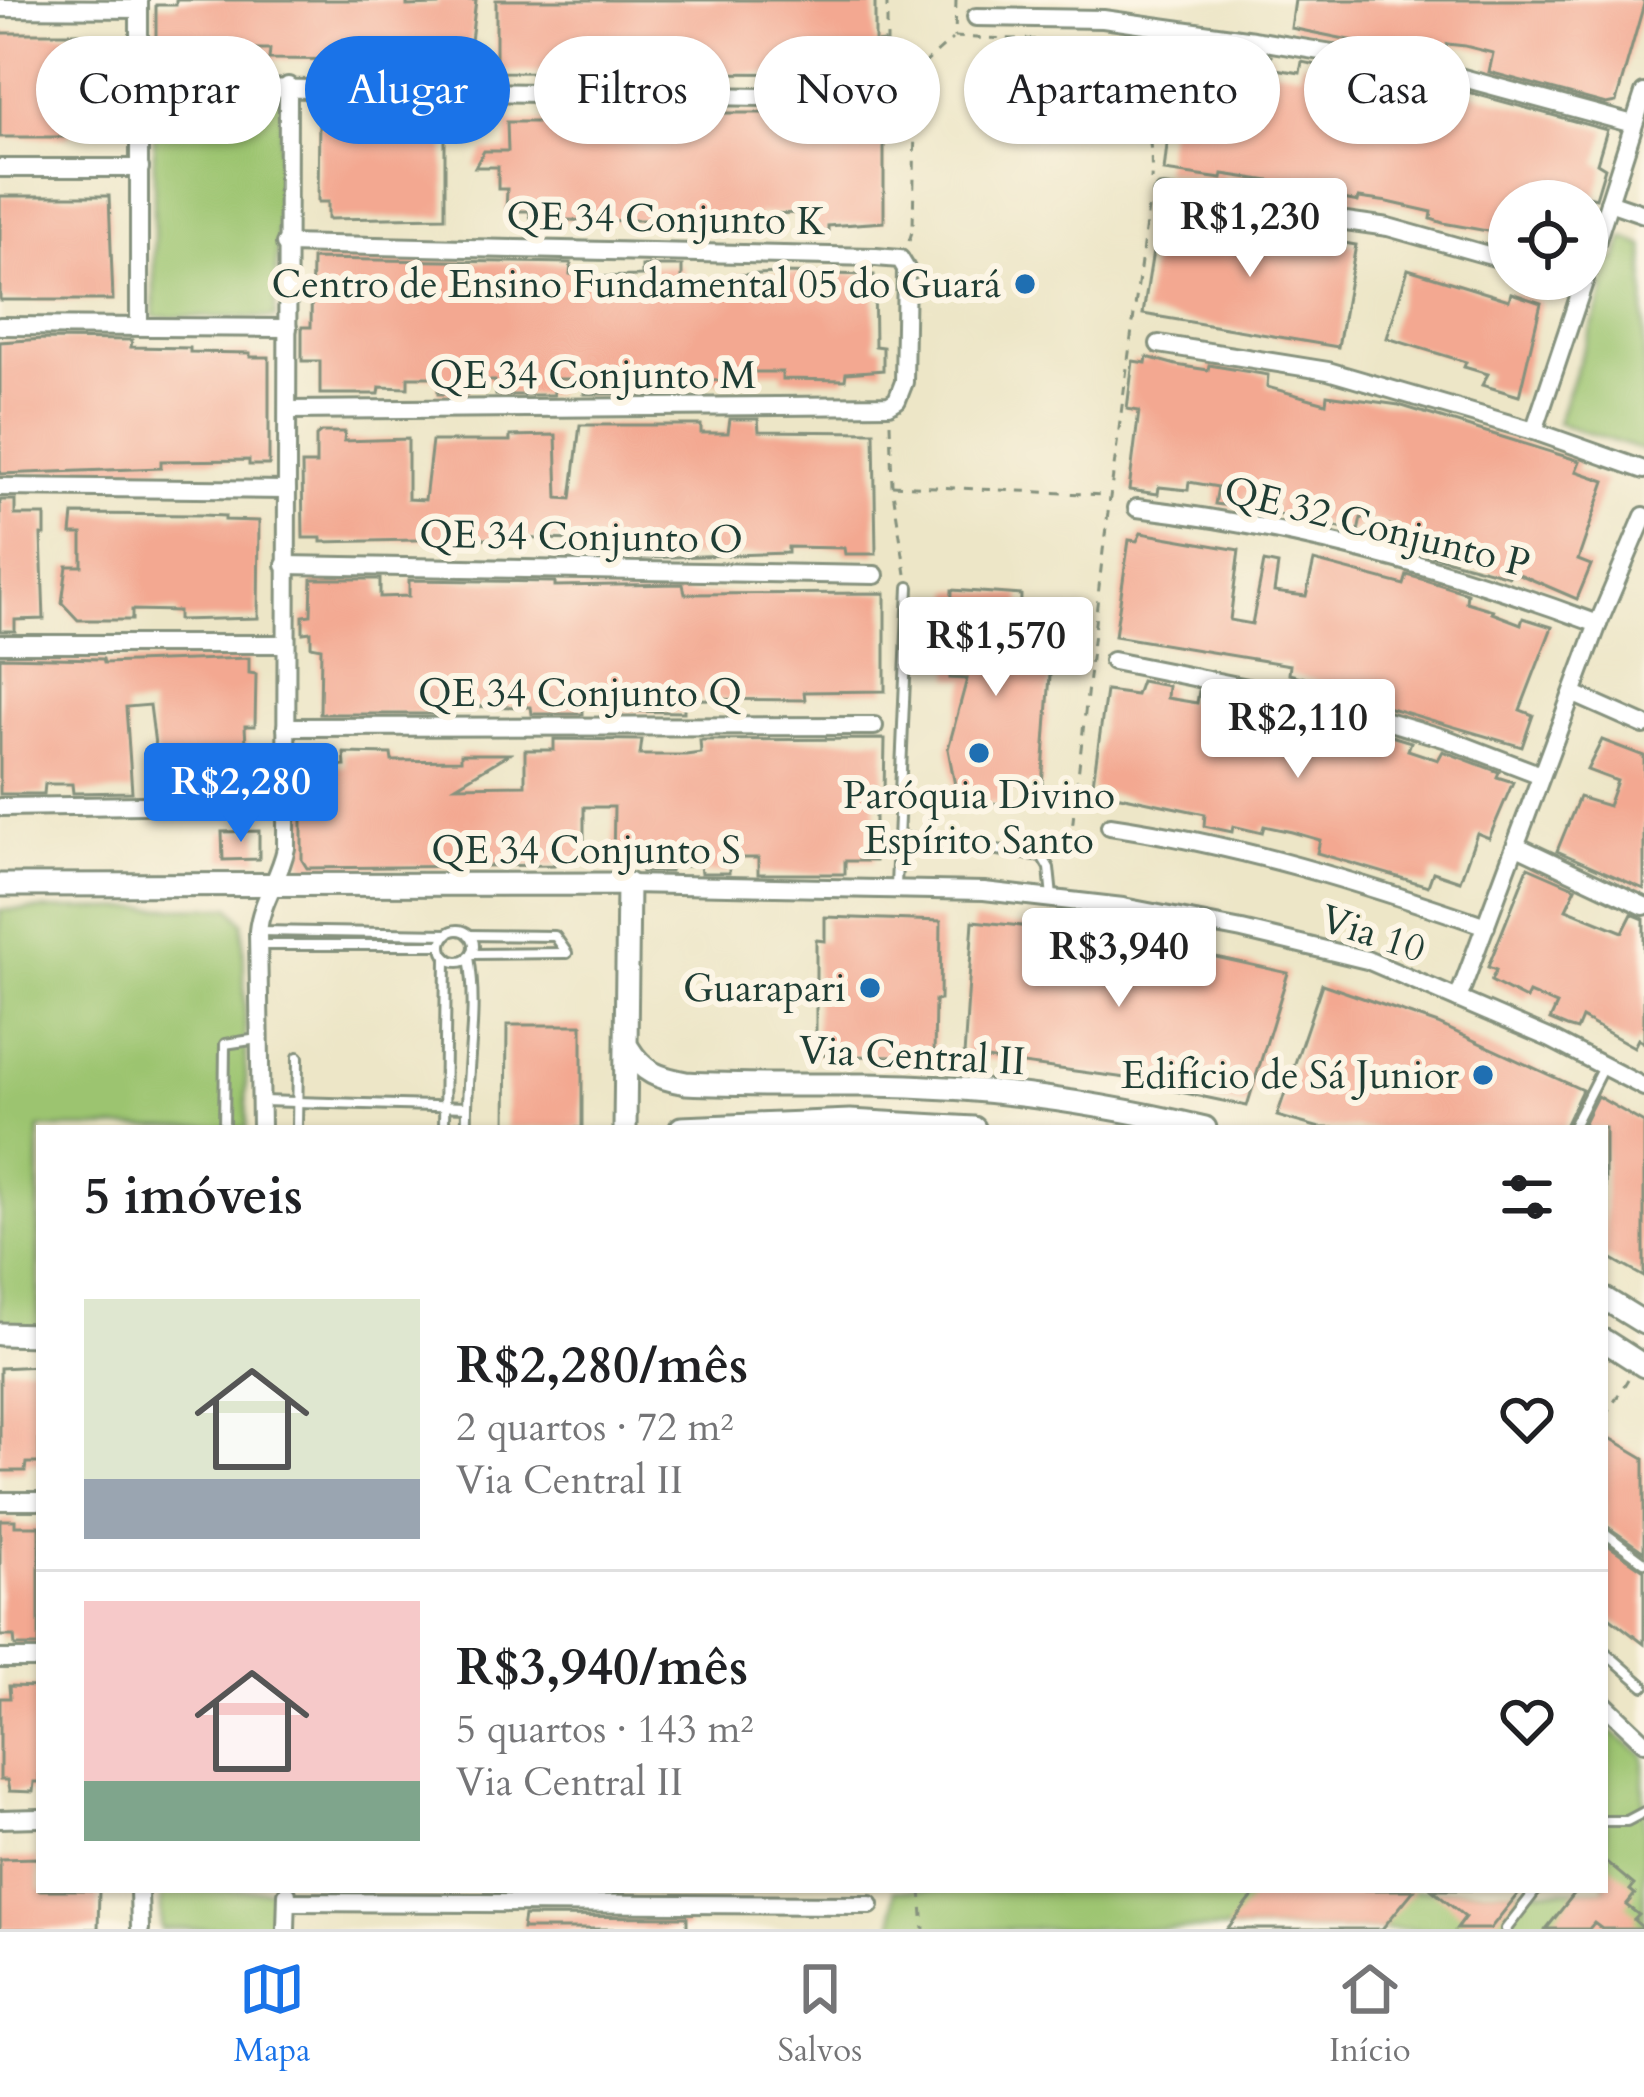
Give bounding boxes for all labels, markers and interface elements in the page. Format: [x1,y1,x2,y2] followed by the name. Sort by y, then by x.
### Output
[36,36,281,144] chip: Comprar
[305,36,510,144] chip: Alugar
[534,36,730,144] chip: Filtros
[754,36,940,144] chip: Novo
[964,36,1280,144] chip: Apartamento
[1304,36,1470,144] chip: Casa
[1139,178,1361,280] pin: R$1,230
[1488,180,1608,300] map controls
[1488,180,1608,300] button: locate
[506,190,826,248] street label: QE 34 Conjunto K
[1180,190,1320,243] text: R$1,230
[272,258,1001,311] place label: Centro de Ensino Fundamental 05 do Guará
[1012,271,1038,297] marker: Centro de Ensino Fundamental 05 do Guará
[430,349,756,402] street label: QE 34 Conjunto M
[1219,463,1535,591] street label: QE 32 Conjunto P
[419,508,743,566] street label: QE 34 Conjunto O
[885,597,1107,699] pin: R$1,570
[926,609,1066,662] text: R$1,570
[418,667,742,720] street label: QE 34 Conjunto Q
[1187,679,1409,781] pin: R$2,110
[1228,691,1368,744] text: R$2,110
[966,740,992,766] marker: Paróquia Divino Espírito Santo
[130,743,352,845] pin: R$2,280
[171,755,311,808] text: R$2,280
[843,769,1115,867] place label: Paróquia Divino Espírito Santo
[431,824,741,877] street label: QE 34 Conjunto S
[1314,892,1432,976] street label: Via 10
[1008,908,1230,1010] pin: R$3,940
[1049,920,1189,973] text: R$3,940
[683,962,846,1015] place label: Guarapari
[857,975,883,1001] marker: Guarapari
[797,1024,1027,1088] street label: Via Central II
[1121,1049,1460,1102] place label: Edifício de Sá Junior
[1470,1062,1496,1088] marker: Edifício de Sá Junior
[84,1162,303,1232] text: 5 imóveis
[1494,1164,1560,1230] icon: filters
[456,1331,748,1401] text: R$2,280/mês
[180,1347,324,1491] icon: home
[1494,1386,1560,1452] icon: heart
[456,1401,734,1454] text: 2 quartos · 72 m²
[456,1454,683,1507] text: Via Central II
[456,1633,748,1703] text: R$3,940/mês
[180,1649,324,1793] icon: home
[1494,1688,1560,1754] icon: heart
[456,1703,754,1756] text: 5 quartos · 143 m²
[456,1756,683,1809] text: Via Central II
[233,1956,311,2073] tab: Mapa
[777,1956,862,2073] tab: Salvos
[1329,1956,1411,2073] tab: Início

